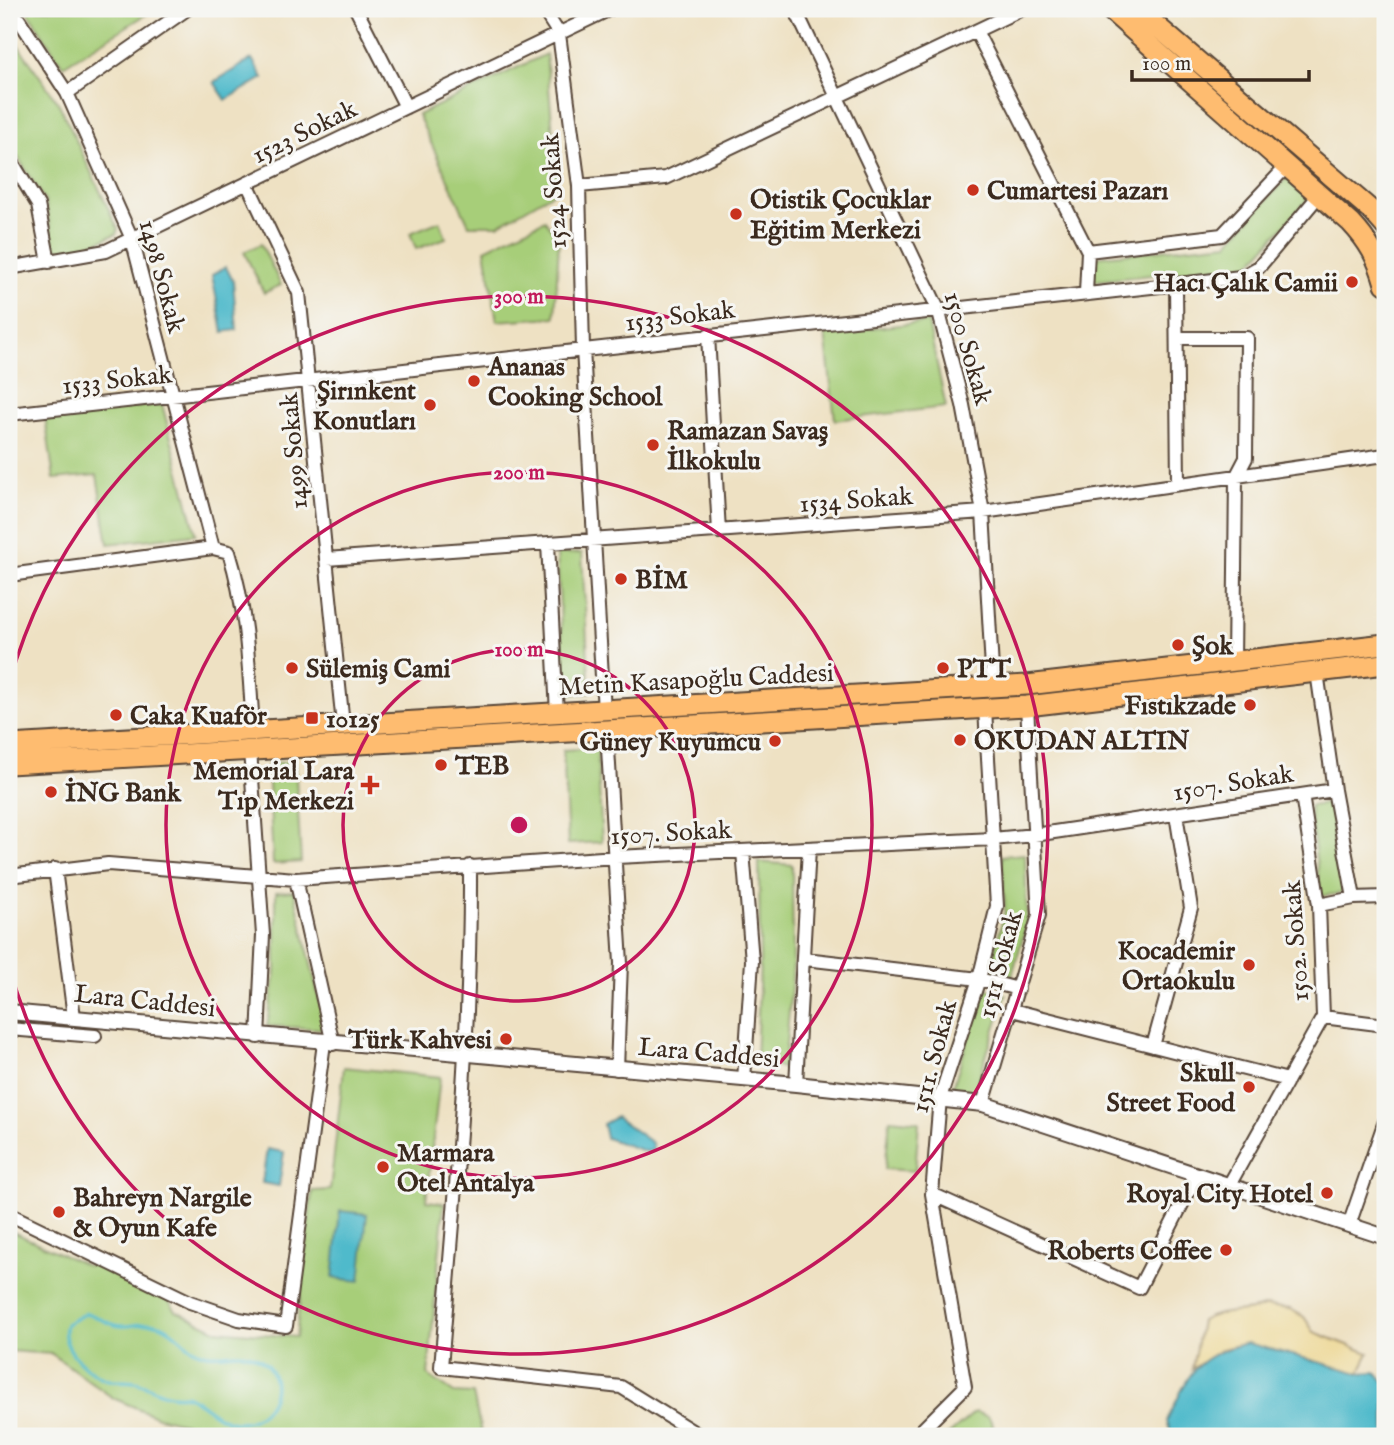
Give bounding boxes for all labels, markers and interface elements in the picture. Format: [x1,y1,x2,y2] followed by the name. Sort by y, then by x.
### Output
[1132,38,1308,82] scale bar
[1142,51,1191,78] text: 100 m
[247,92,364,172] street label: 1523 Sokak
[534,131,575,250] street label: 1524 Sokak
[987,175,1168,208] place label: Cumartesi Pazarı
[965,182,981,198] marker: Cumartesi Pazarı
[750,184,932,247] place label: Otistik Çocuklar Eğitim Merkezi
[728,206,744,222] marker: Otistik Çocuklar Eğitim Merkezi
[131,216,193,338] street label: 1498 Sokak
[1153,267,1338,300] place label: Hacı Çalık Camii
[1344,274,1360,290] marker: Hacı Çalık Camii
[494,284,544,311] text: 300 m
[936,288,1000,410] street label: 1500 Sokak
[623,293,738,340] street label: 1533 Sokak
[487,351,663,414] place label: Ananas Cooking School
[60,358,175,403] street label: 1533 Sokak
[466,373,482,389] marker: Ananas Cooking School
[312,375,416,438] place label: Şirınkent Konutları
[273,390,316,511] street label: 1499 Sokak
[422,397,438,413] marker: Şirınkent Konutları
[667,415,828,478] place label: Ramazan Savaş İlkokulu
[645,437,661,453] marker: Ramazan Savaş İlkokulu
[493,460,545,487] text: 200 m
[798,480,915,521] street label: 1534 Sokak
[635,564,688,597] place label: BİM
[613,571,629,587] marker: BİM
[1192,630,1234,663] place label: Şok
[494,637,544,664] text: 100 m
[1170,637,1186,653] marker: Şok
[306,653,451,686] place label: Sülemiş Cami
[957,653,1012,686] place label: PTT
[557,657,835,704] street label: Metin Kasapoğlu Caddesi
[284,660,300,676] marker: Sülemiş Cami
[935,660,951,676] marker: PTT
[1125,690,1236,723] place label: Fıstıkzade
[1242,697,1258,713] marker: Fıstıkzade
[130,700,267,733] place label: Caka Kuaför
[326,703,380,736] place label: 10125
[108,707,124,723] marker: Caka Kuaför
[304,710,320,726] marker: 10125
[974,725,1190,758] place label: OKUDAN ALTIN
[579,726,762,759] place label: Güney Kuyumcu
[952,732,968,748] marker: OKUDAN ALTIN
[767,733,783,749] marker: Güney Kuyumcu
[454,750,509,783] place label: TEB
[193,755,355,818] place label: Memorial Lara Tıp Merkezi
[433,757,449,773] marker: TEB
[1171,758,1297,809] street label: 1507. Sokak
[360,775,380,795] marker: Memorial Lara Tıp Merkezi
[65,777,182,810] place label: İNG Bank
[43,784,59,800] marker: İNG Bank
[507,813,531,837] centre of rings
[610,814,734,853] street label: 1507. Sokak
[1276,878,1317,1003] street label: 1502. Sokak
[970,906,1031,1022] street label: 1511 Sokak
[1118,935,1236,998] place label: Kocademir Ortaokulu
[1241,957,1257,973] marker: Kocademir Ortaokulu
[73,978,217,1025] street label: Lara Caddesi
[903,995,966,1117] street label: 1511. Sokak
[347,1024,492,1057] place label: Türk Kahvesi
[498,1031,514,1047] marker: Türk Kahvesi
[637,1031,781,1076] street label: Lara Caddesi
[1107,1057,1236,1120] place label: Skull Street Food
[1241,1079,1257,1095] marker: Skull Street Food
[397,1137,535,1200] place label: Marmara Otel Antalya
[375,1159,391,1175] marker: Marmara Otel Antalya
[1126,1178,1314,1211] place label: Royal City Hotel
[73,1182,252,1245] place label: Bahreyn Nargile & Oyun Kafe
[1319,1185,1335,1201] marker: Royal City Hotel
[51,1204,67,1220] marker: Bahreyn Nargile & Oyun Kafe
[1047,1235,1212,1268] place label: Roberts Coffee
[1218,1242,1234,1258] marker: Roberts Coffee

